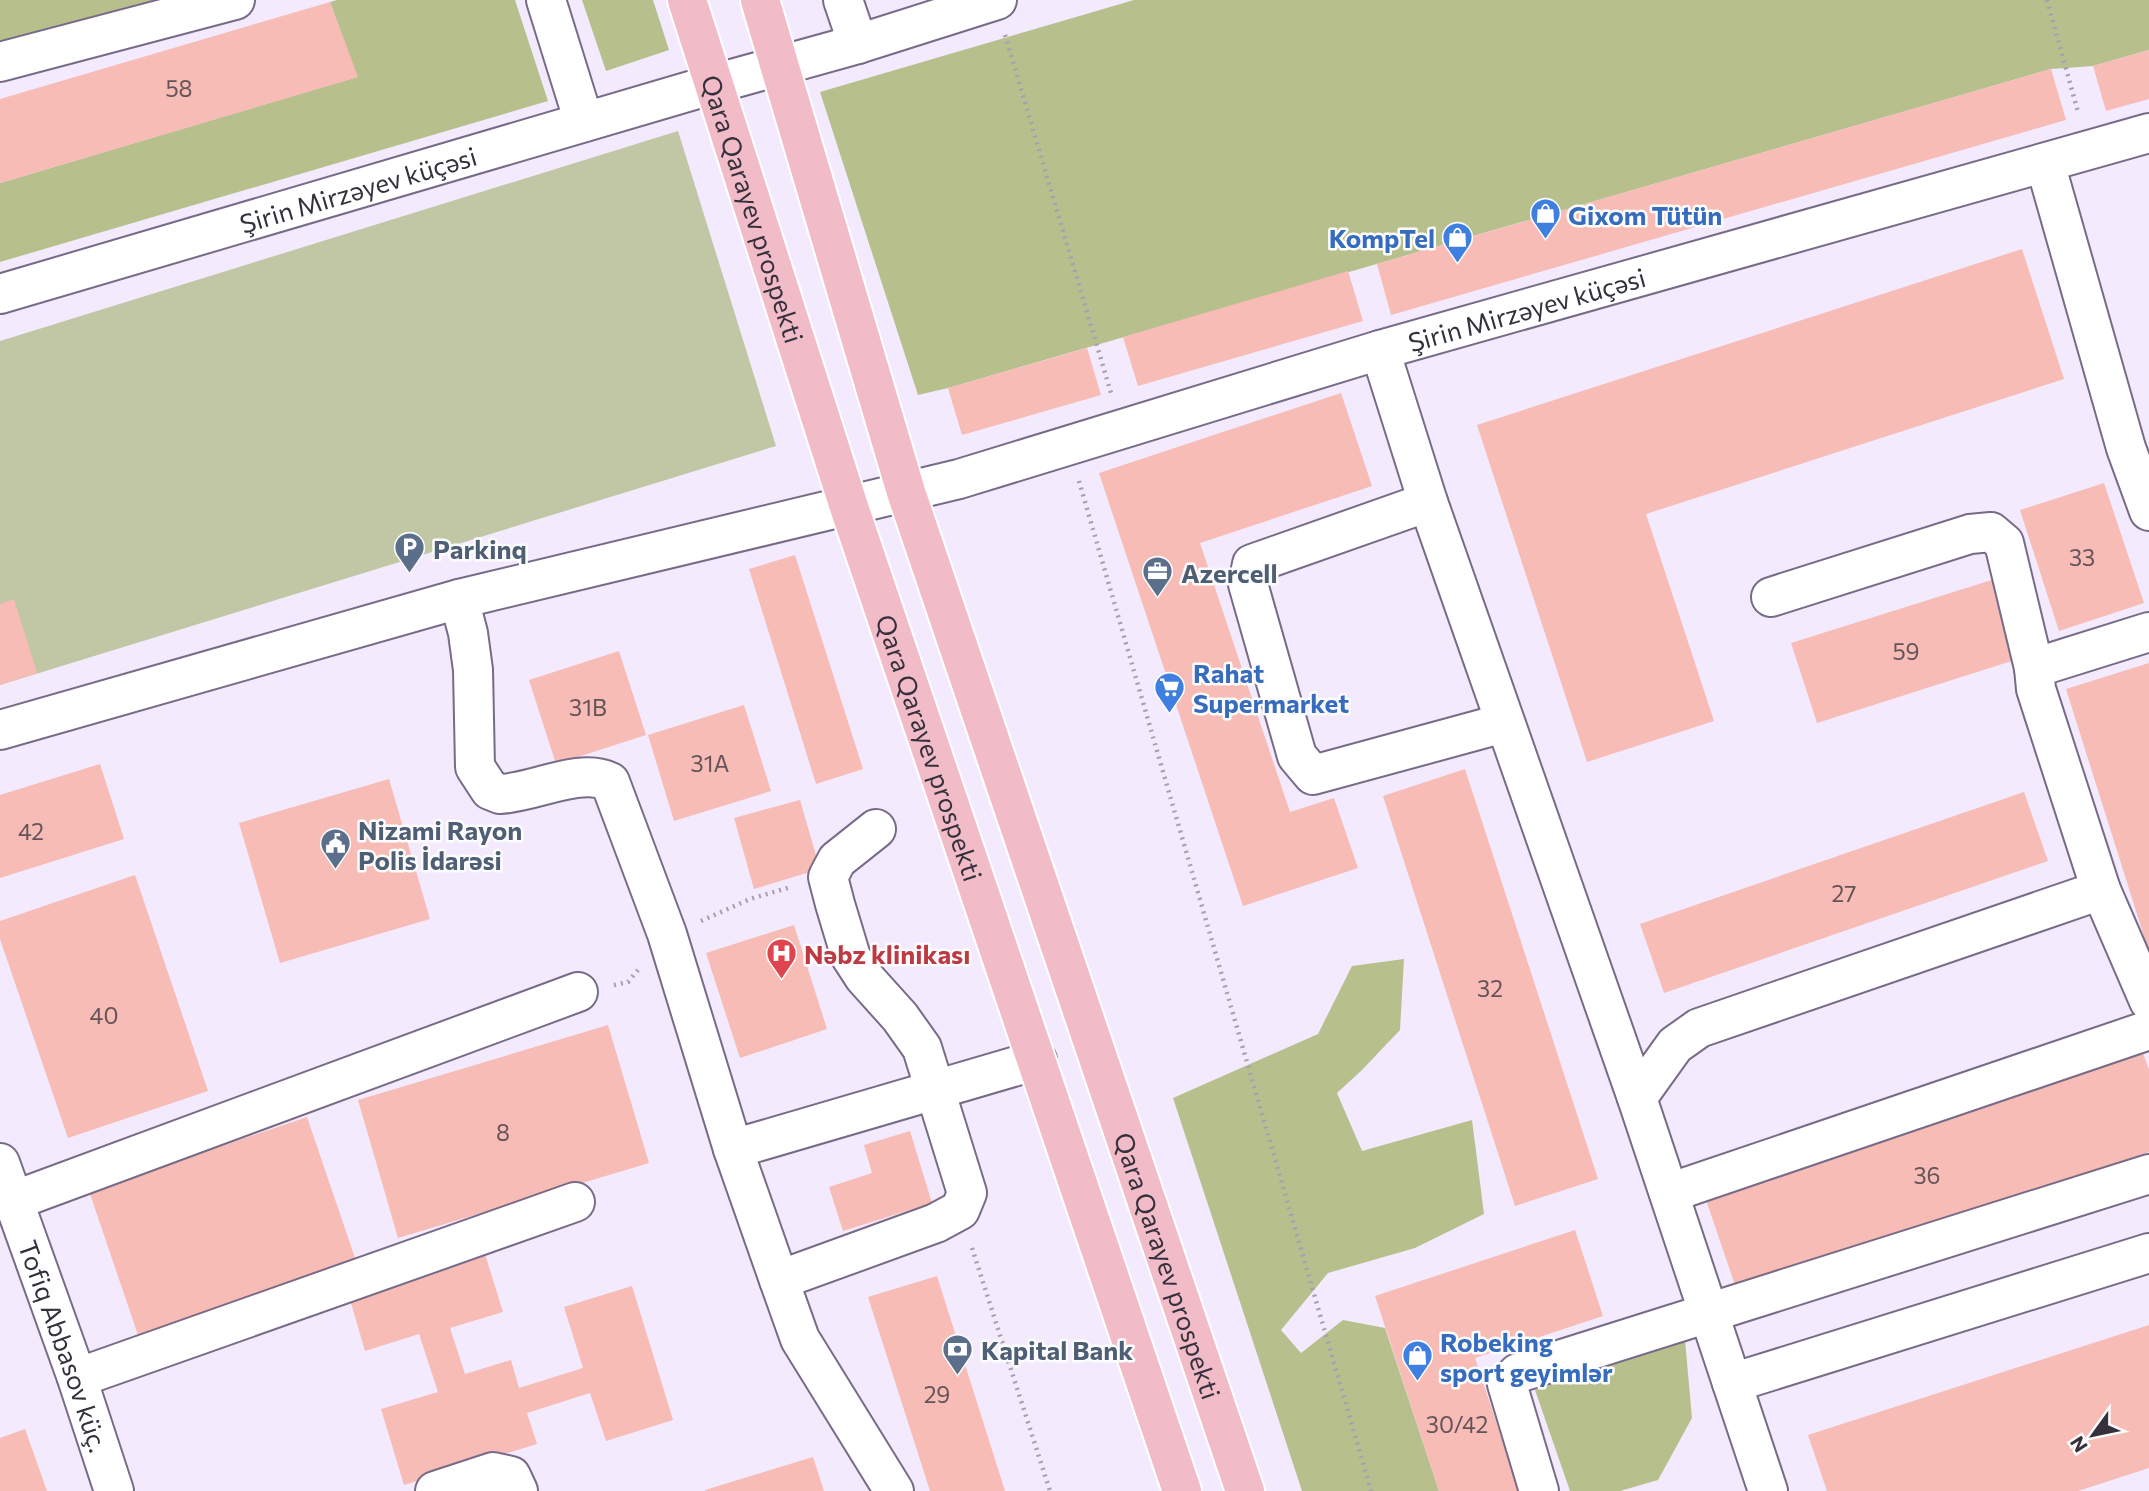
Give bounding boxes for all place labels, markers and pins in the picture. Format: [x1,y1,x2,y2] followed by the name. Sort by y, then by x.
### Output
[1528,197,1562,241] shop icon: Gixom Tütün
[1568,199,1722,230] place label: Gixom Tütün
[1441,220,1475,264] shop icon: KompTel
[1329,222,1435,253] place label: KompTel
[393,531,427,575] parking icon: Parkinq
[433,533,527,564] place label: Parkinq
[1141,555,1175,599] office icon: Azercell
[1181,557,1278,588] place label: Azercell
[1193,657,1349,718] place label: Rahat Supermarket
[1153,670,1187,714] supermarket icon: Rahat Supermarket
[358,814,522,875] place label: Nizami Rayon Polis İdarəsi
[318,827,352,871] public building icon: Nizami Rayon Polis İdarəsi
[764,936,798,980] hospital icon: Nəbz klinikası
[804,938,970,969] place label: Nəbz klinikası
[1440,1326,1613,1387] place label: Robeking sport geyimlər
[941,1332,975,1376] bank icon: Kapital Bank
[981,1334,1133,1365] place label: Kapital Bank
[1400,1339,1434,1383] shop icon: Robeking sport geyimlər

